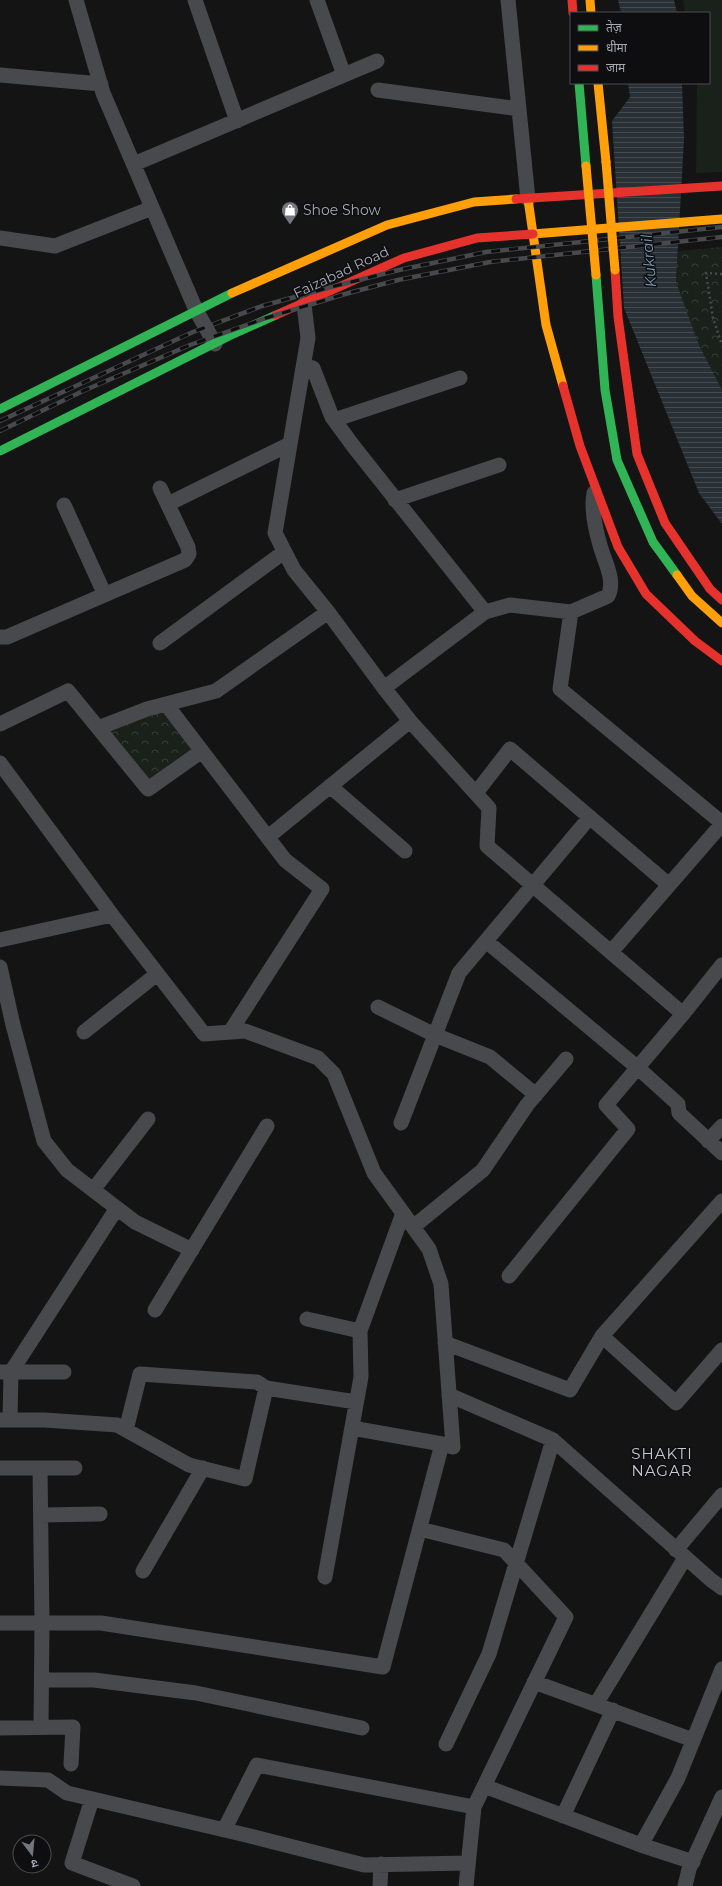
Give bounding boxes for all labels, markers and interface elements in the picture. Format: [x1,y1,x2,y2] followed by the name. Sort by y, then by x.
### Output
[570,12,710,84] legend
[606,20,623,35] text: तेज़
[606,40,628,55] text: धीमा
[606,60,626,75] text: जाम
[280,200,300,225] shop icon: Shoe Show
[303,201,382,219] place label: Shoe Show
[637,234,660,288] water label: Kukrail
[290,242,392,302] street label: Faizabad Road
[631,1444,693,1480] district label: SHAKTI NAGAR
[12,1834,52,1874] north arrow
[29,1856,40,1871] text: उ

